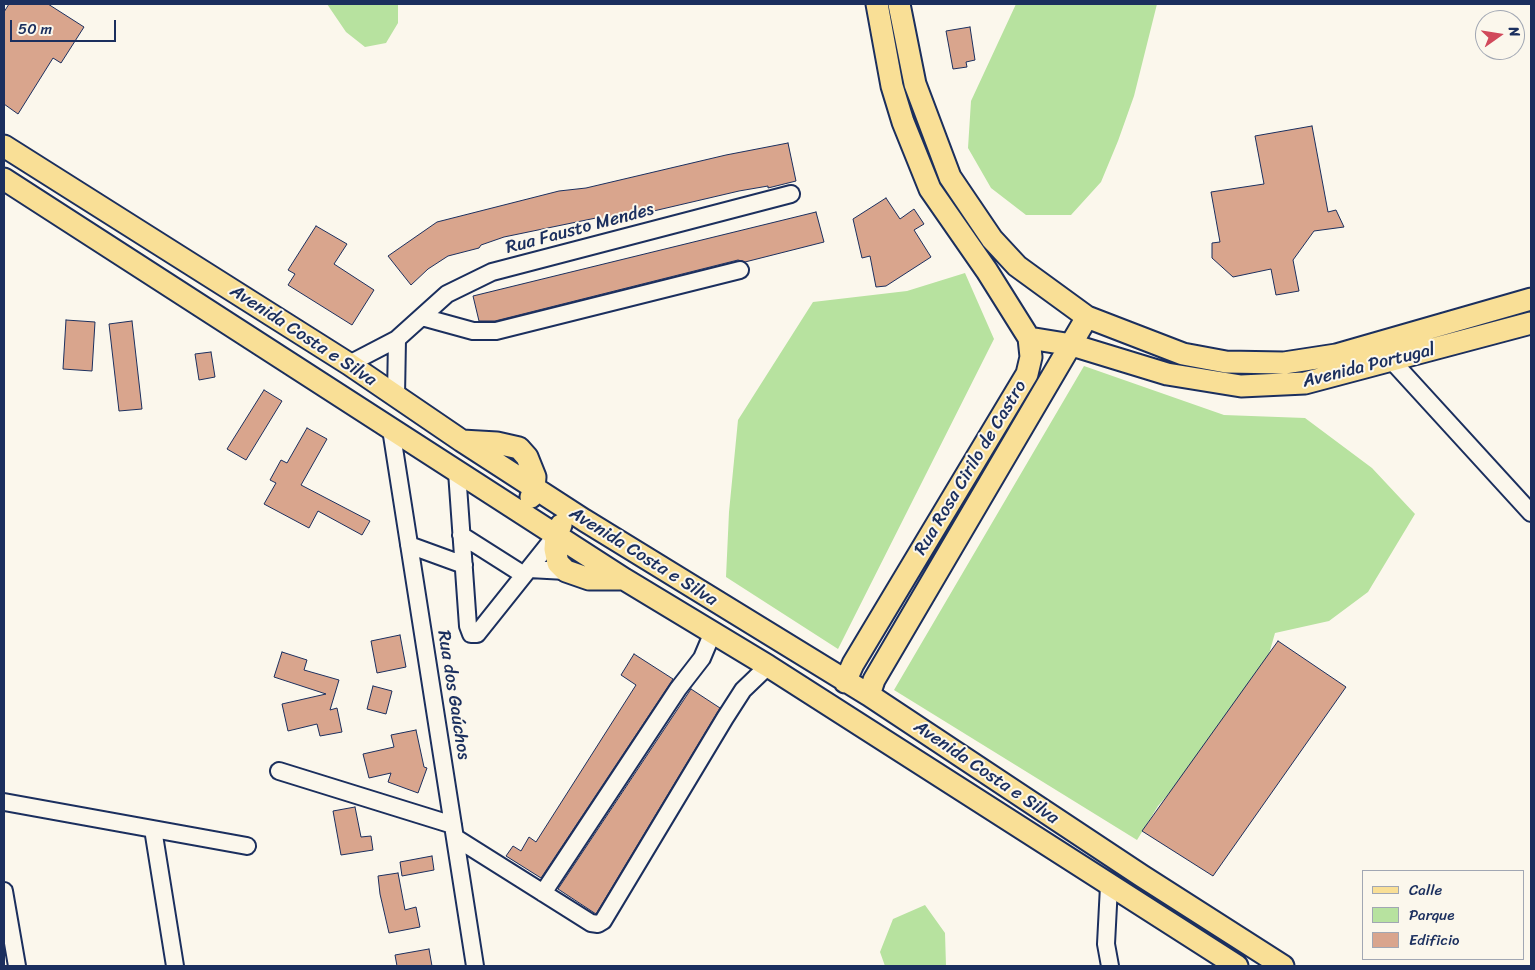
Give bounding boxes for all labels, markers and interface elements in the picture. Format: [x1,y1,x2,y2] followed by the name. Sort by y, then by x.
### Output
[12,10,119,42] scale bar
[1475,10,1525,60] north arrow
[18,16,52,42] text: 50 m
[1501,24,1527,39] text: N
[504,199,656,259] street label: Rua Fausto Mendes
[226,281,380,391] street label: Avenida Costa e Silva
[1301,339,1437,393] street label: Avenida Portugal
[910,377,1032,559] street label: Rua Rosa Cirilo de Castro
[565,503,721,611] street label: Avenida Costa e Silva
[432,629,474,761] street label: Rua dos Gaúchos
[909,716,1063,830] street label: Avenida Costa e Silva
[1362,870,1525,960] legend
[1409,877,1442,903] text: Calle
[1409,902,1454,928] text: Parque
[1409,927,1460,953] text: Edificio

